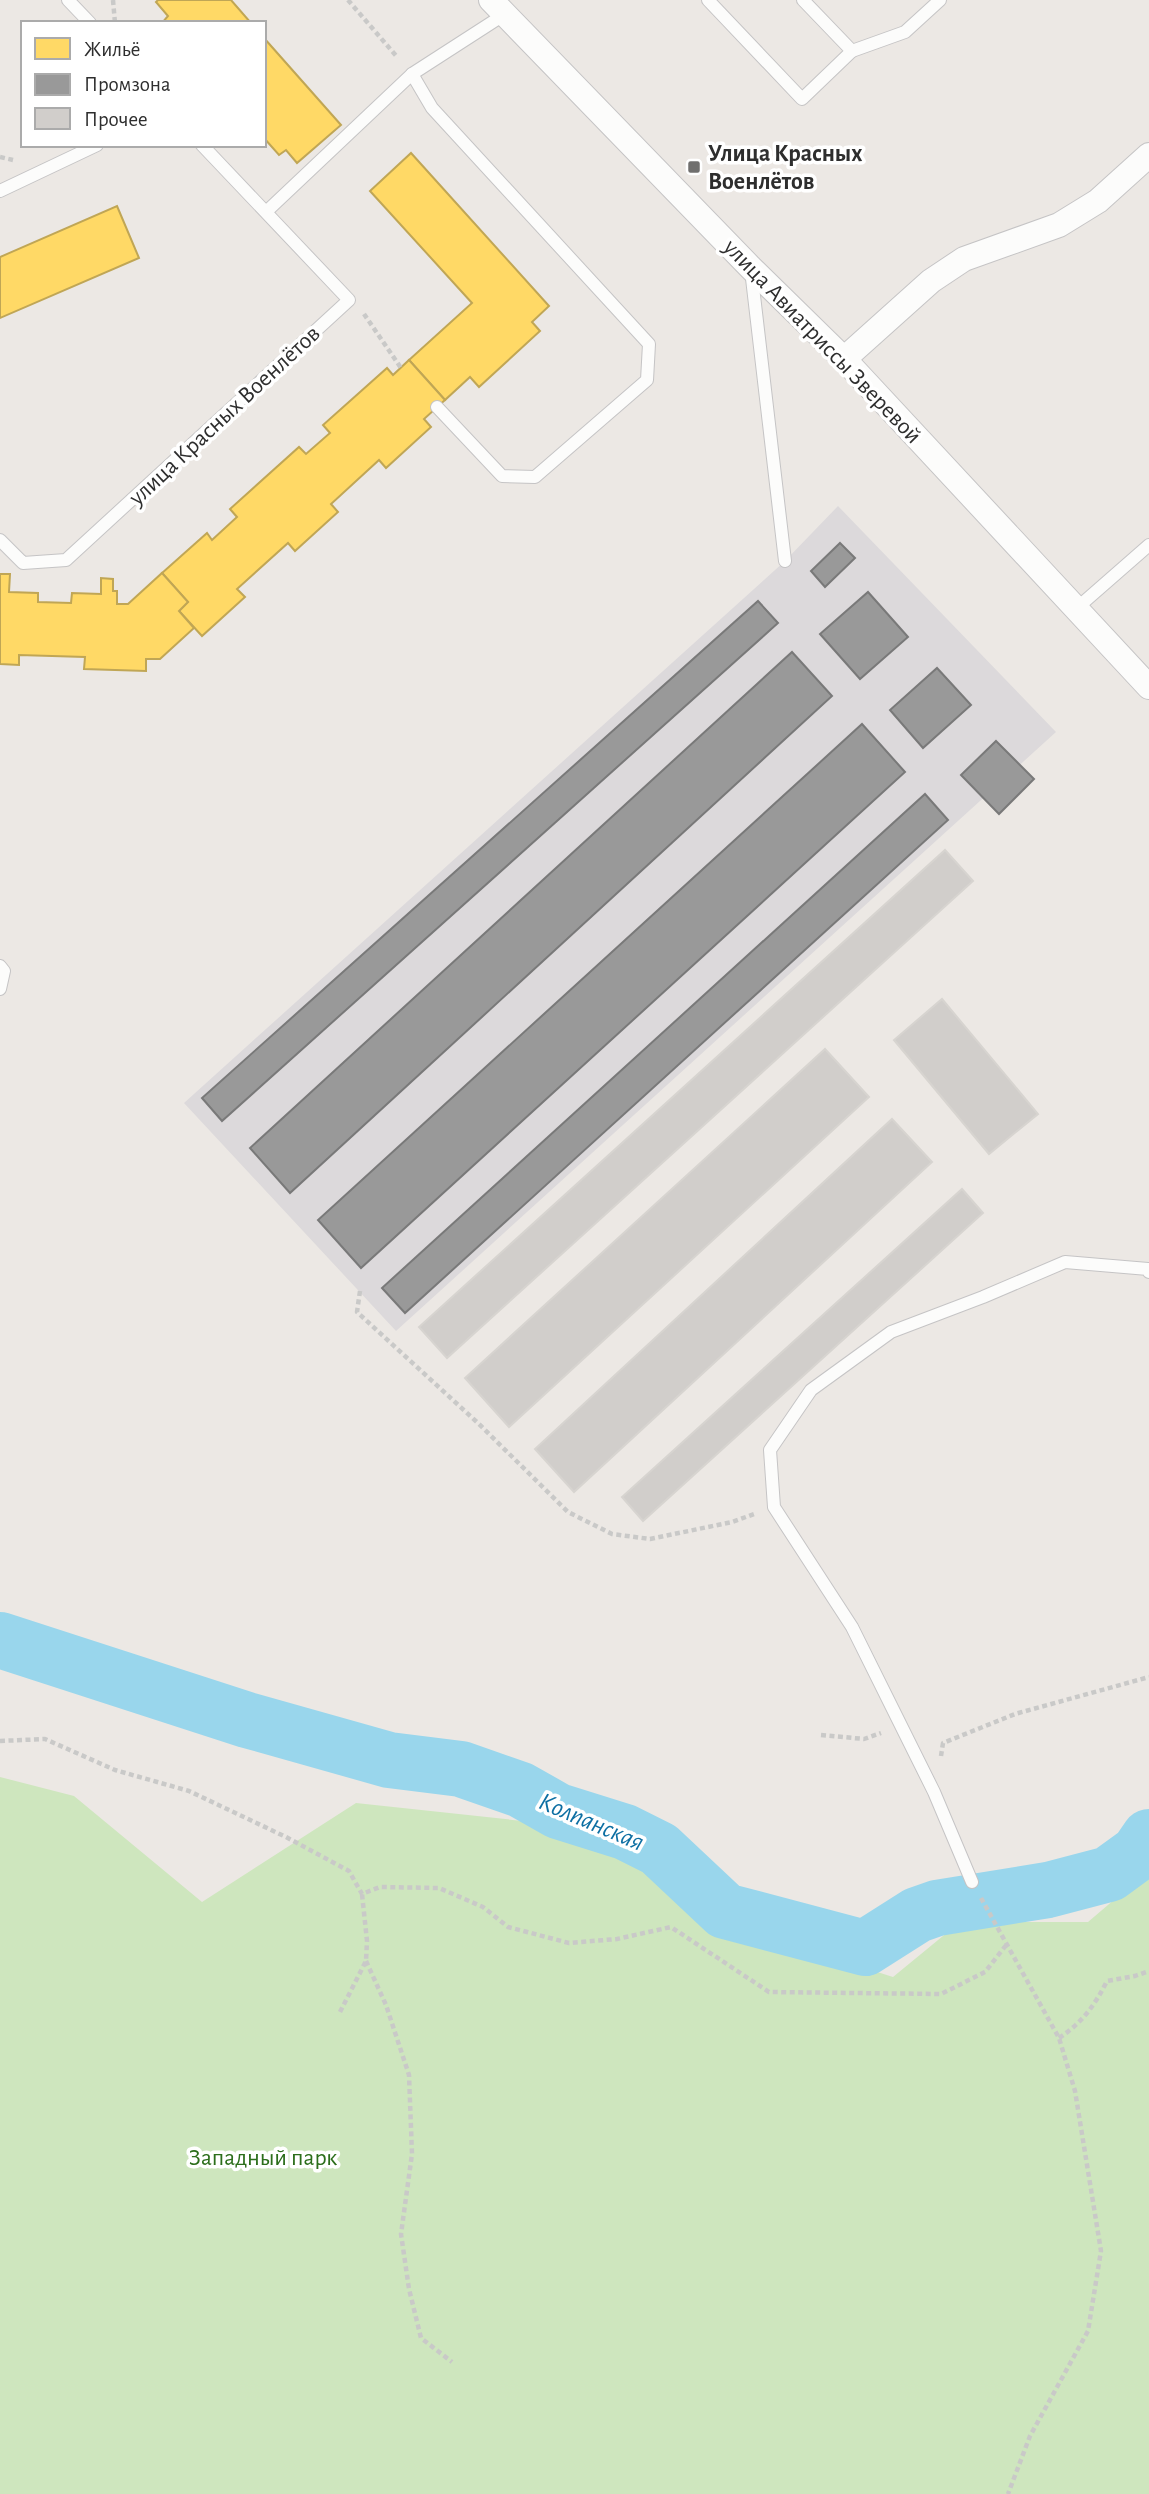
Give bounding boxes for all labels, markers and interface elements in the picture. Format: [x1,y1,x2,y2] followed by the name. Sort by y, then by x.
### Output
[21,21,266,147] legend
[84,39,140,60] text: Жильё
[84,74,171,95] text: Промзона
[84,109,148,130] text: Прочее
[708,142,863,194] place label: Улица Красных Военлётов
[686,159,702,175] marker: Улица Красных Военлётов
[718,234,926,448] street label: улица Авиатриссы Зверевой
[124,321,325,511] street label: улица Красных Военлётов
[535,1788,648,1856] water label: Колпанская
[189,2146,337,2170] park label: Западный парк

